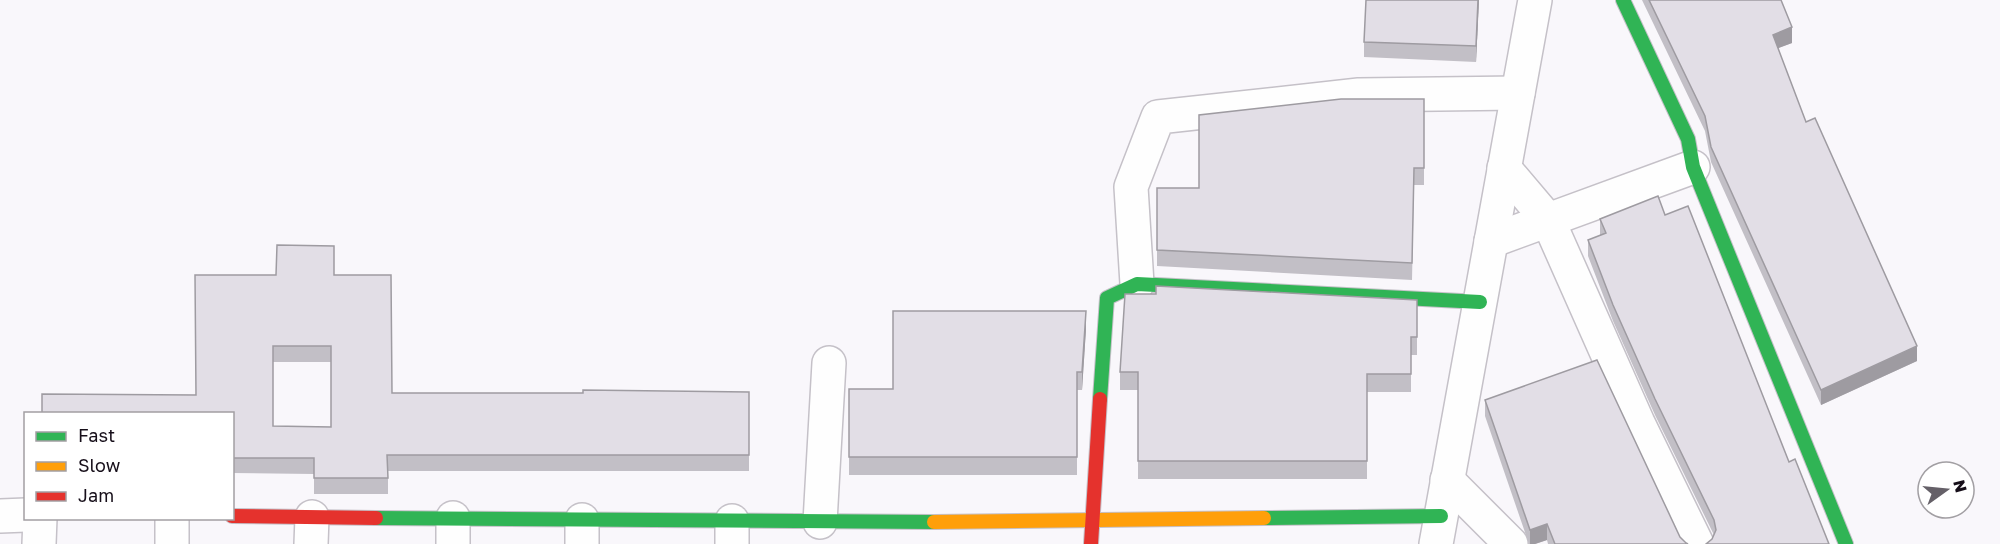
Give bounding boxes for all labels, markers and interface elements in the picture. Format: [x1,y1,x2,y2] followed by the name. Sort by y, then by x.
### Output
[24,412,234,520] legend
[78,424,115,446] text: Fast
[78,454,121,476] text: Slow
[1916,460,1976,520] north arrow
[1949,478,1972,495] text: N
[78,484,114,506] text: Jam

